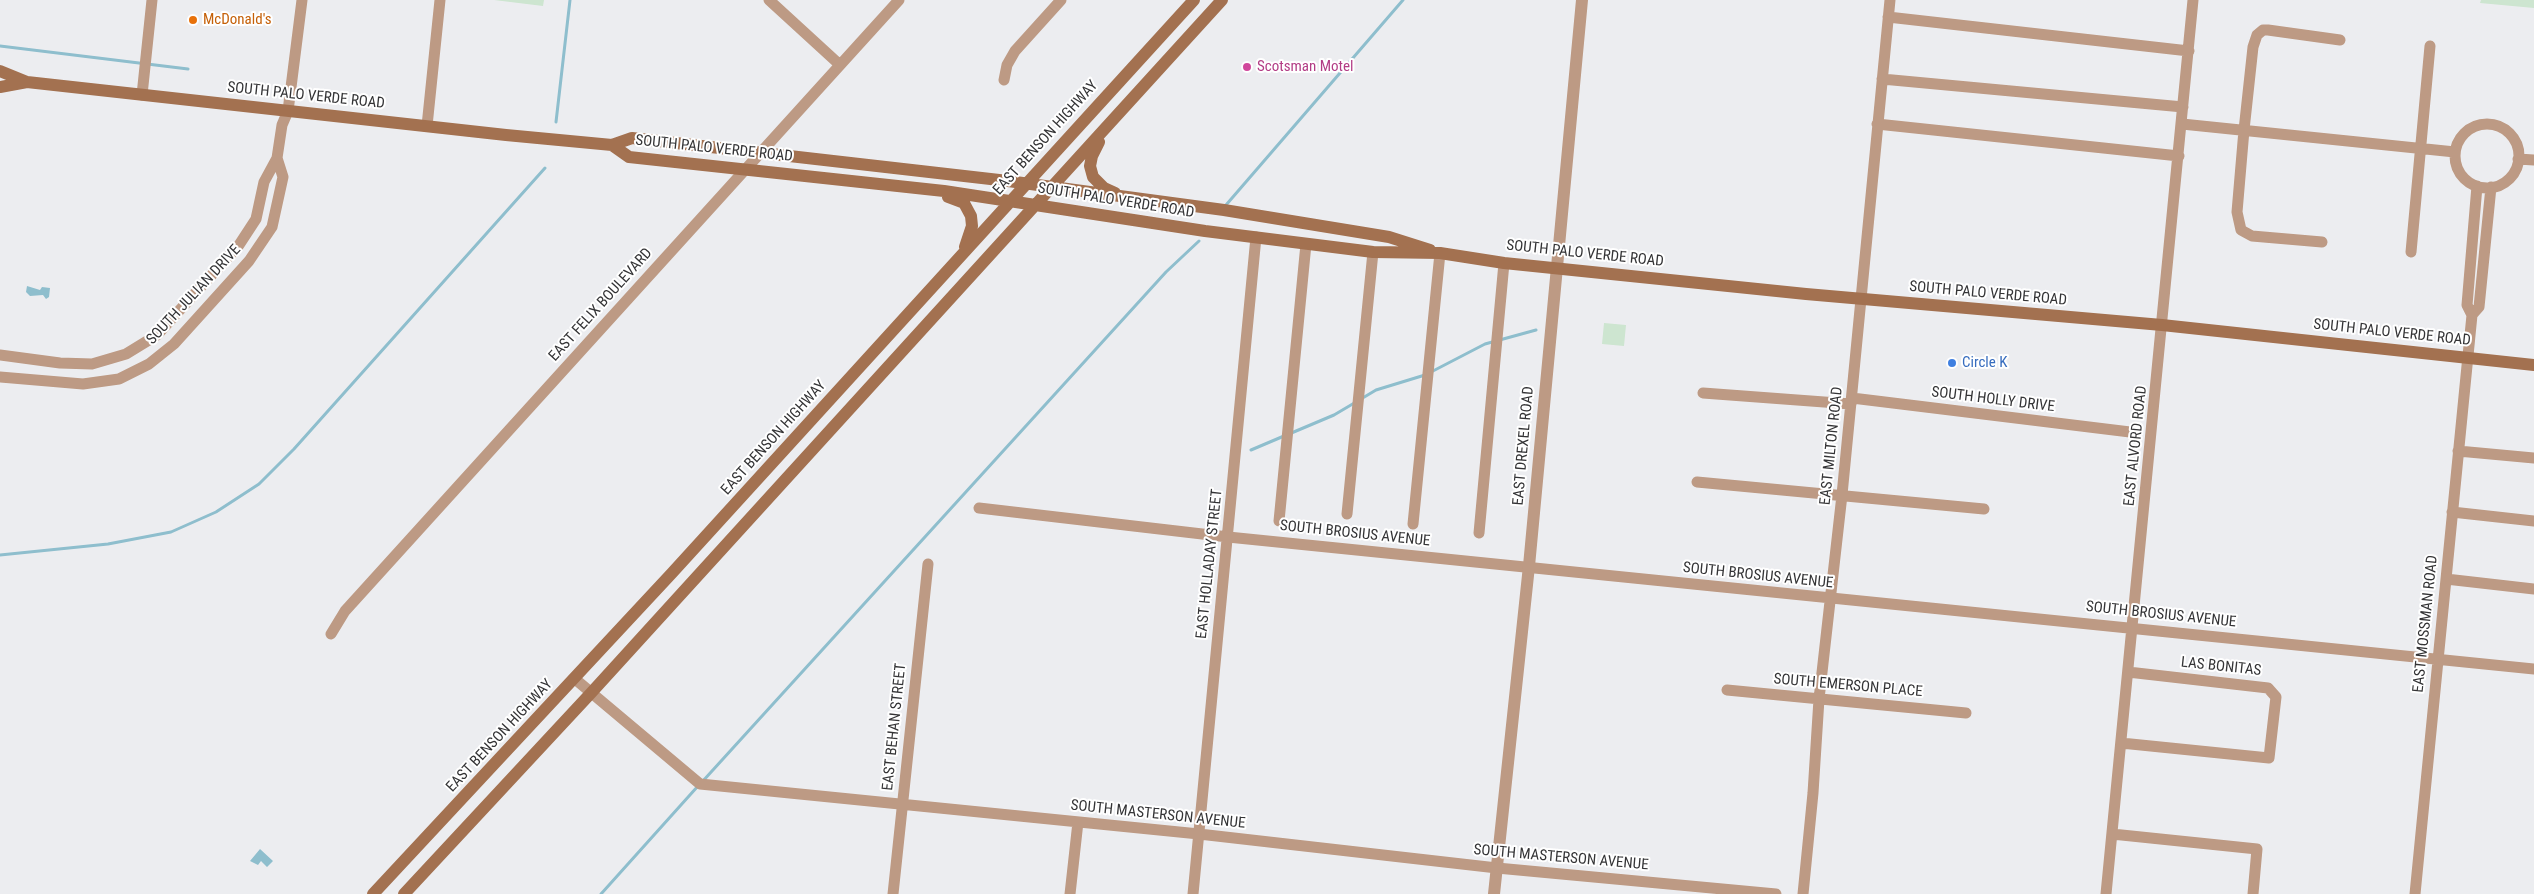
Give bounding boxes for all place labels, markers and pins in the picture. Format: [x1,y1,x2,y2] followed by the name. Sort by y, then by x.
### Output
[203,11,272,29] place label: McDonald's
[187,14,199,26] marker: McDonald's
[1257,58,1353,76] place label: Scotsman Motel
[1241,61,1253,73] marker: Scotsman Motel
[1962,354,2007,372] place label: Circle K
[1946,357,1958,369] marker: Circle K

